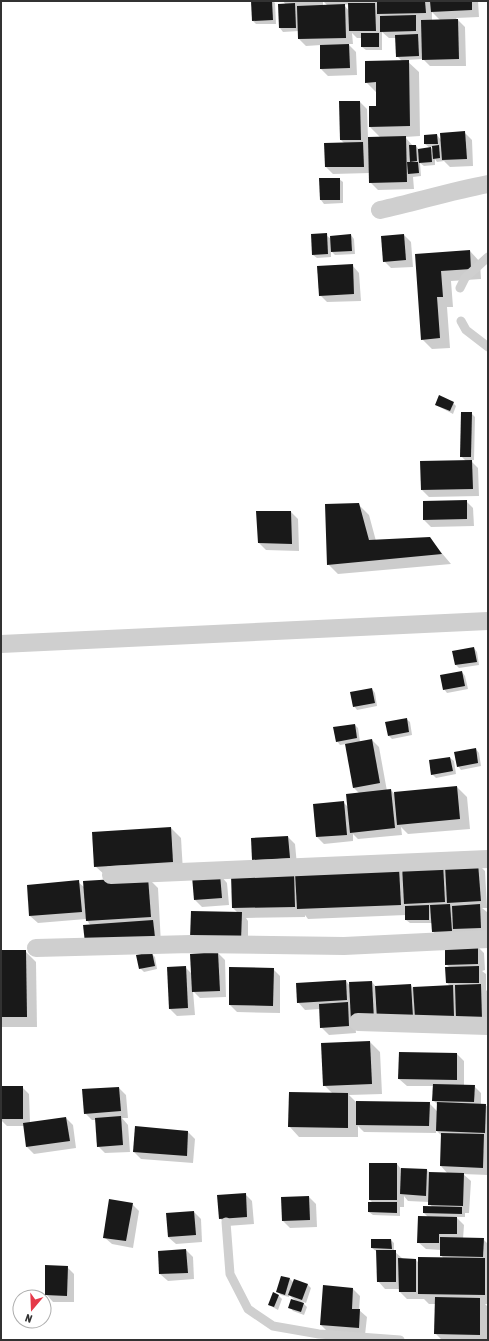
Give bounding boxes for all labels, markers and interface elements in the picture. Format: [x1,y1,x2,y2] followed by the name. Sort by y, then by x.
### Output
[12,1289,52,1329] north arrow
[24,1312,34,1325] text: N

